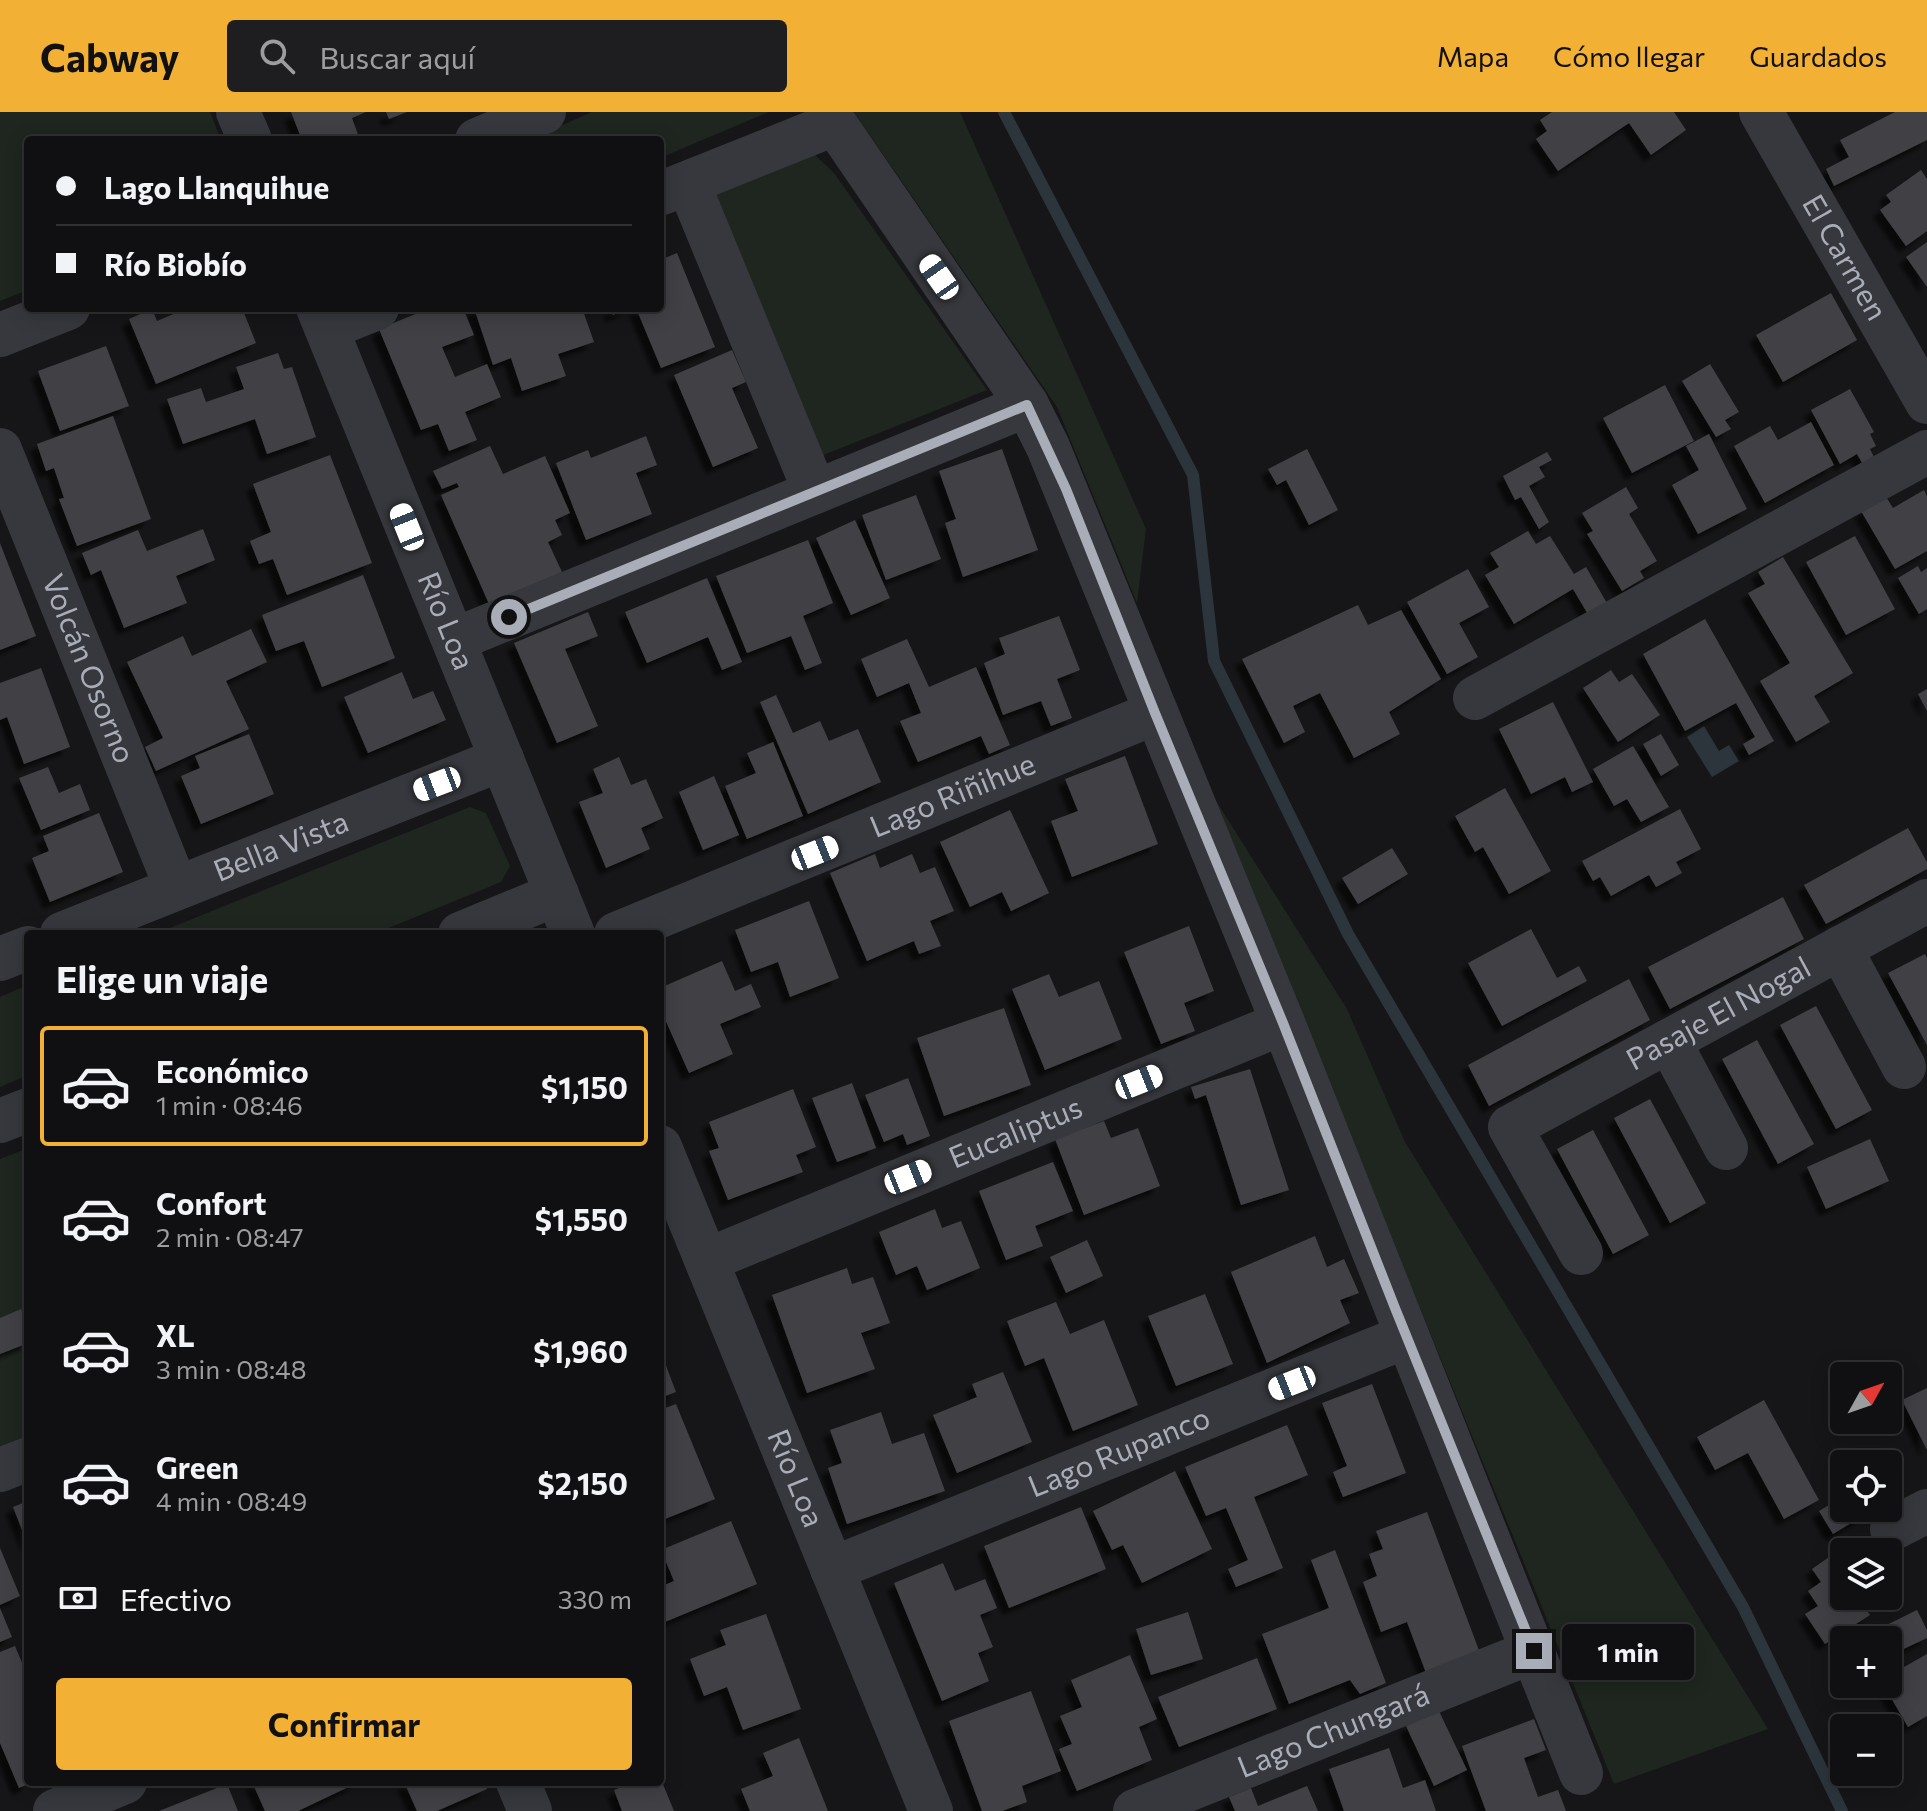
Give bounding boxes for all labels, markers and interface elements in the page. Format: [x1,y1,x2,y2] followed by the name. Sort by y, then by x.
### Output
[227,20,787,92] search box
[40,33,179,80] text: Cabway
[255,34,299,78] icon: search
[319,38,475,75] text: Buscar aquí
[1437,39,1509,73] text: Mapa
[1553,39,1705,73] text: Cómo llegar
[1749,39,1887,73] text: Guardados
[104,168,329,205] text: Lago Llanquihue
[1796,187,1897,326] street label: El Carmen
[104,245,247,282] text: Río Biobío
[915,250,963,304] car
[387,500,427,554] car
[411,566,484,674] street label: Río Loa
[36,568,145,768] street label: Volcán Osorno
[491,599,527,635] route start
[864,743,1040,844] street label: Lago Riñihue
[410,764,464,804] car
[208,801,353,888] street label: Bella Vista
[788,833,842,873] car
[1619,947,1816,1077] street label: Pasaje El Nogal
[56,956,268,1000] text: Elige un viaje
[60,1050,132,1122] icon: car
[156,1052,309,1089] text: Económico
[1112,1062,1166,1102] car
[541,1068,628,1105] text: $1,150
[943,1087,1087,1174] street label: Eucaliptus
[156,1089,303,1120] text: 1 min · 08:46
[881,1157,935,1197] car
[60,1182,132,1254] icon: car
[156,1184,267,1221] text: Confort
[535,1200,628,1237] text: $1,550
[156,1221,303,1252] text: 2 min · 08:47
[60,1314,132,1386] icon: car
[156,1316,195,1353] text: XL
[533,1332,628,1369] text: $1,960
[156,1353,306,1384] text: 3 min · 08:48
[1830,1362,1902,1434] north arrow
[1830,1362,1902,1786] map controls
[1265,1363,1319,1403] car
[1022,1397,1215,1504] street label: Lago Rupanco
[761,1423,834,1532] street label: Río Loa
[60,1446,132,1518] icon: car
[156,1448,239,1485] text: Green
[1830,1450,1902,1522] button: locate
[537,1464,628,1501] text: $2,150
[156,1485,307,1516] text: 4 min · 08:49
[1830,1538,1902,1610] button: layers
[56,1576,100,1620] icon: cash
[120,1580,232,1617] text: Efectivo
[558,1583,632,1614] text: 330 m
[1562,1623,1694,1679] callout: 1 min
[1830,1626,1902,1698] button: +
[1516,1633,1552,1669] route end
[1597,1636,1659,1667] text: 1 min
[1231,1674,1434,1784] street label: Lago Chungará
[56,1678,632,1770] button: Confirmar
[1830,1714,1902,1786] button: −

